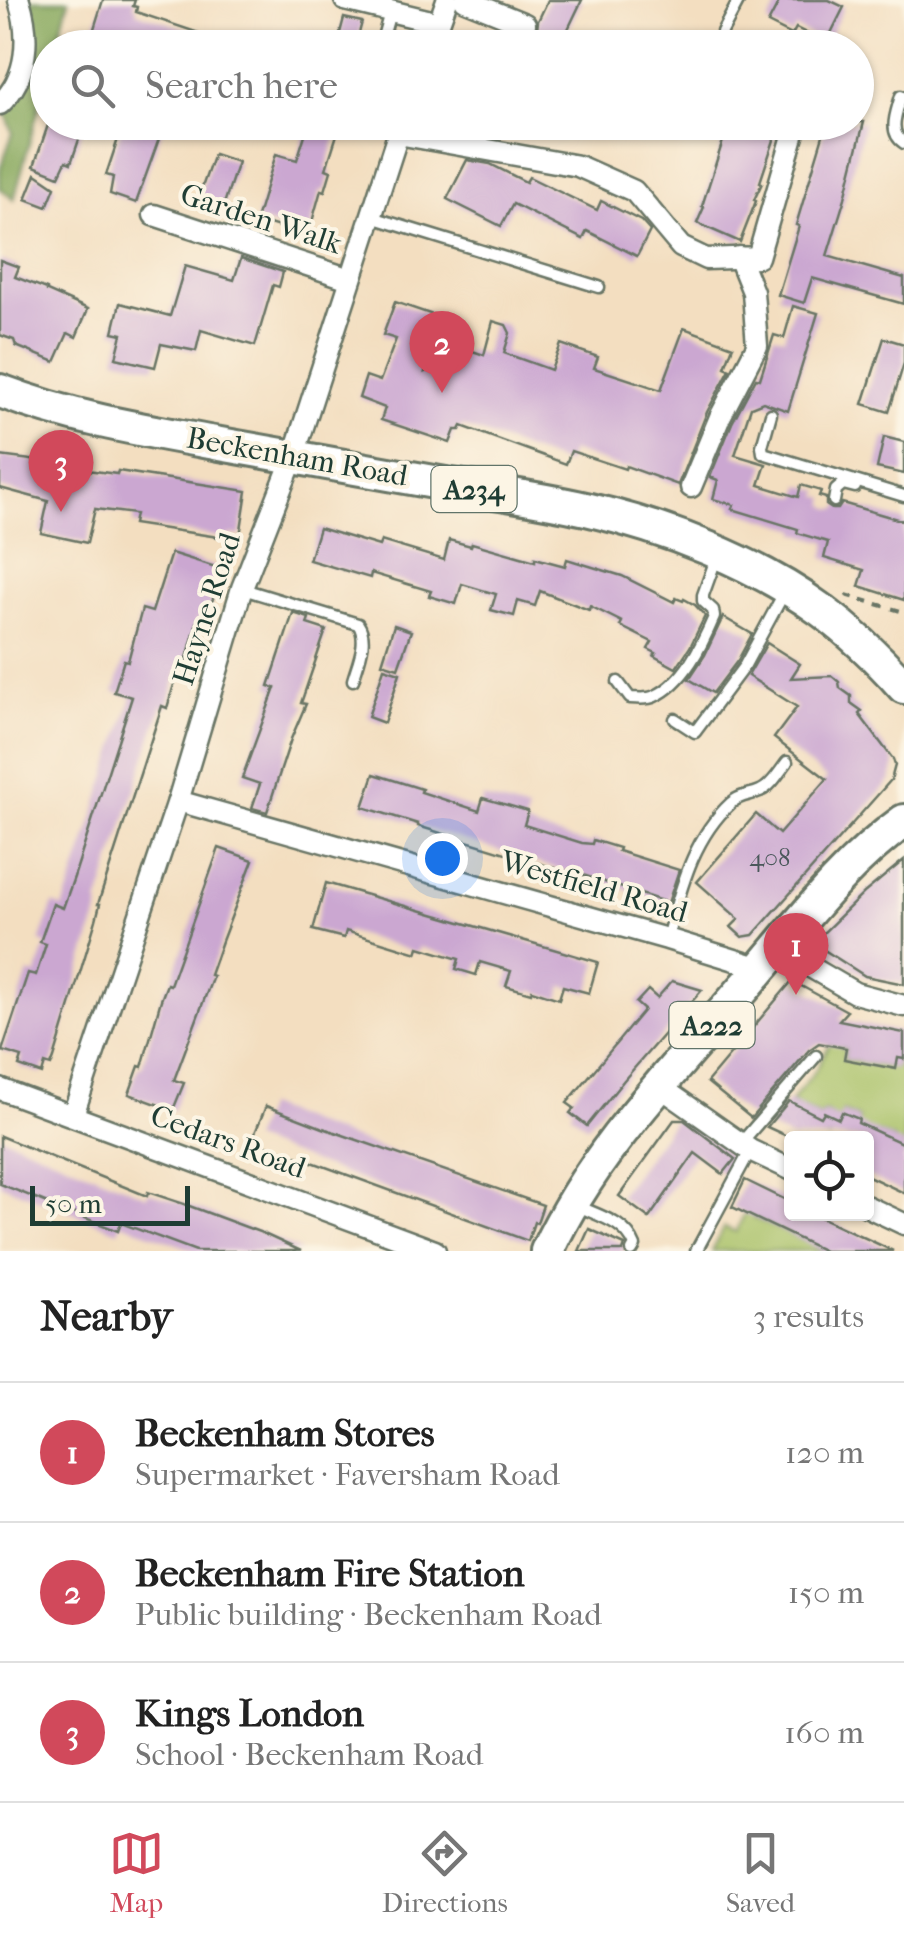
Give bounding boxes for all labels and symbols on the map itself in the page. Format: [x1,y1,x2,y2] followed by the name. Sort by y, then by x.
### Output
[176,176,347,262] street label: Garden Walk
[410,310,474,393] pin: 2
[184,420,411,494] street label: Beckenham Road
[28,430,94,512] pin: 3
[432,466,516,512] road number: A234
[166,528,248,690] street label: Hayne Road
[417,833,468,884] your location
[495,843,692,931] street label: Westfield Road
[749,843,791,872] house number: 408
[764,912,828,995] pin: 1
[670,1002,754,1048] road number: A222
[146,1098,311,1186] street label: Cedars Road
[30,1181,190,1226] scale bar

